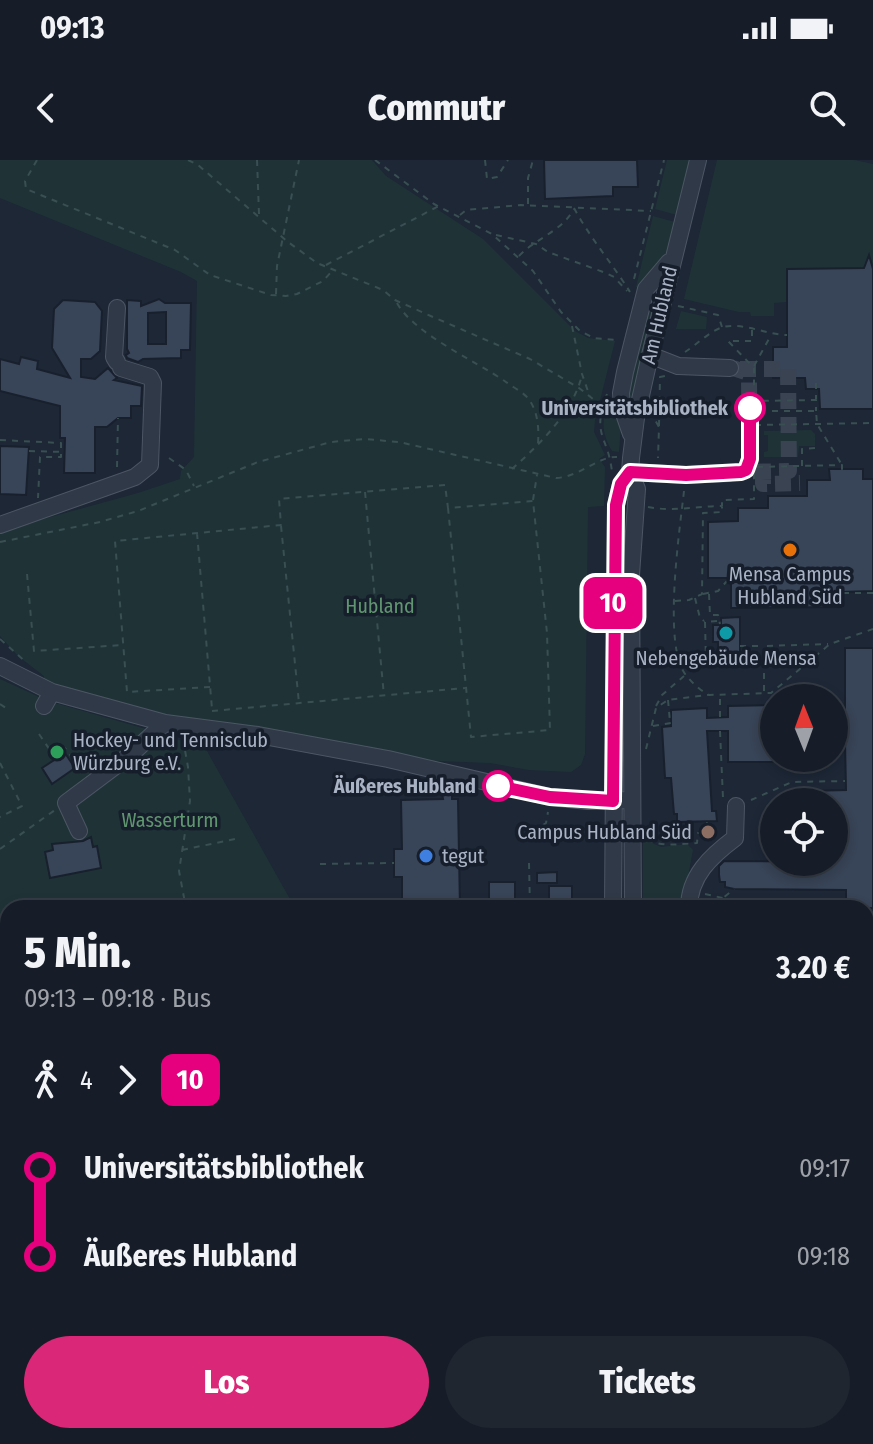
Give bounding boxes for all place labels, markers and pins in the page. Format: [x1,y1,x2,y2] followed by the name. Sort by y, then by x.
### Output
[735,393,765,423] marker: Universitätsbibliothek
[542,396,729,420] place label: Universitätsbibliothek
[781,541,799,559] marker: Mensa Campus Hubland Süd
[729,562,851,609] place label: Mensa Campus Hubland Süd
[717,624,735,642] marker: Nebengebäude Mensa
[636,646,816,670] place label: Nebengebäude Mensa
[73,728,268,775] place label: Hockey- und Tennisclub Würzburg e.V.
[48,743,66,761] marker: Hockey- und Tennisclub Würzburg e.V.
[483,771,513,801] marker: Äußeres Hubland
[333,774,476,798] place label: Äußeres Hubland
[517,820,692,844] place label: Campus Hubland Süd
[699,823,717,841] marker: Campus Hubland Süd
[442,844,485,868] place label: tegut
[417,847,435,865] marker: tegut

